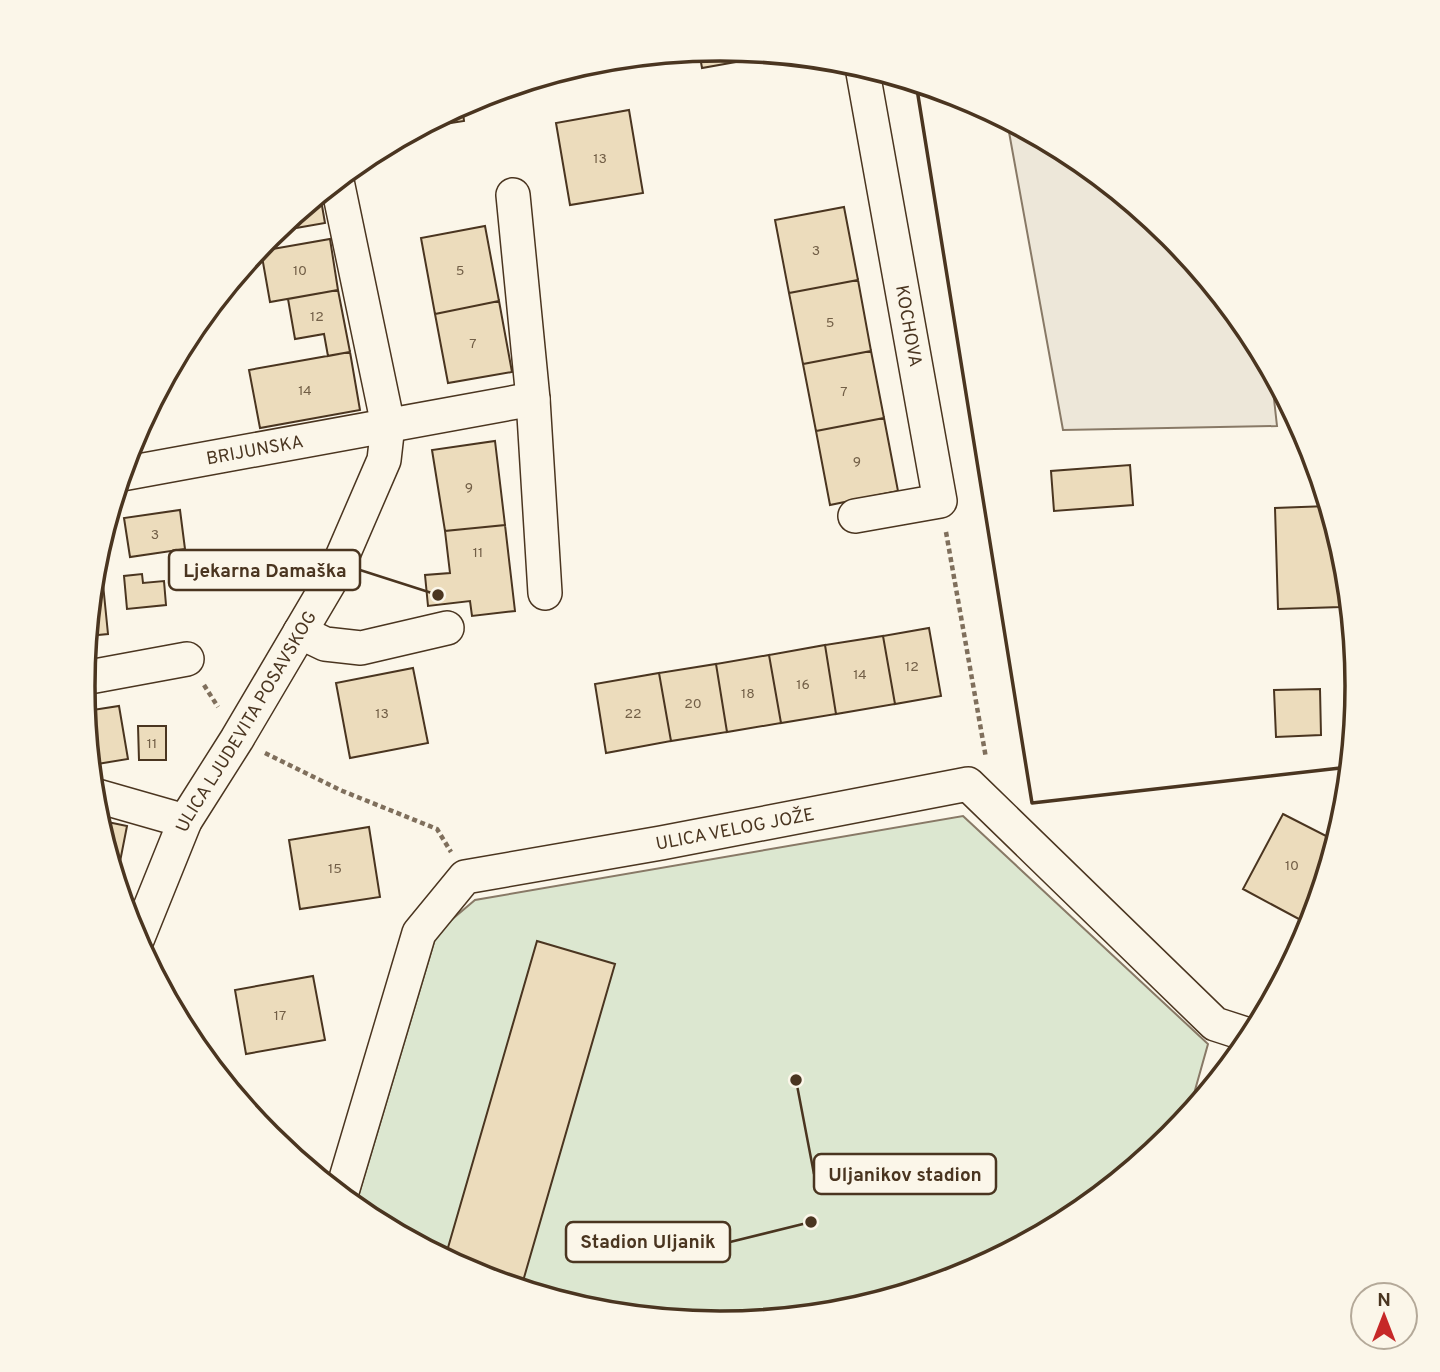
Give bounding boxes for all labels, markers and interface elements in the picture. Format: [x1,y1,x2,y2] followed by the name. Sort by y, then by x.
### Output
[593,151,607,168] house number: 13
[812,243,820,260] house number: 3
[293,263,307,280] house number: 10
[456,263,464,280] house number: 5
[889,283,926,369] street label: KOCHOVA
[310,309,324,326] house number: 12
[826,315,834,332] house number: 5
[469,336,477,353] house number: 7
[298,383,312,400] house number: 14
[840,384,848,401] house number: 7
[205,431,306,471] street label: BRIJUNSKA
[853,454,861,471] house number: 9
[465,480,473,497] house number: 9
[151,527,159,544] house number: 3
[473,545,483,562] house number: 11
[169,550,360,590] callout: Ljekarna Damaška
[183,560,347,584] text: Ljekarna Damaška
[172,607,323,836] street label: ULICA LJUDEVITA POSAVSKOG
[905,659,919,676] house number: 12
[853,667,867,684] house number: 14
[796,677,810,694] house number: 16
[741,686,755,703] house number: 18
[684,696,702,713] house number: 20
[375,706,389,723] house number: 13
[624,706,642,723] house number: 22
[147,736,157,753] house number: 11
[654,804,816,857] street label: ULICA VELOG JOŽE
[1285,858,1299,875] house number: 10
[328,861,342,878] house number: 15
[274,1008,286,1025] house number: 17
[814,1154,996,1194] callout: Uljanikov stadion
[828,1164,982,1188] text: Uljanikov stadion
[566,1222,730,1262] callout: Stadion Uljanik
[580,1231,716,1255] text: Stadion Uljanik
[1349,1281,1419,1351] north arrow
[1377,1289,1391,1313] text: N

